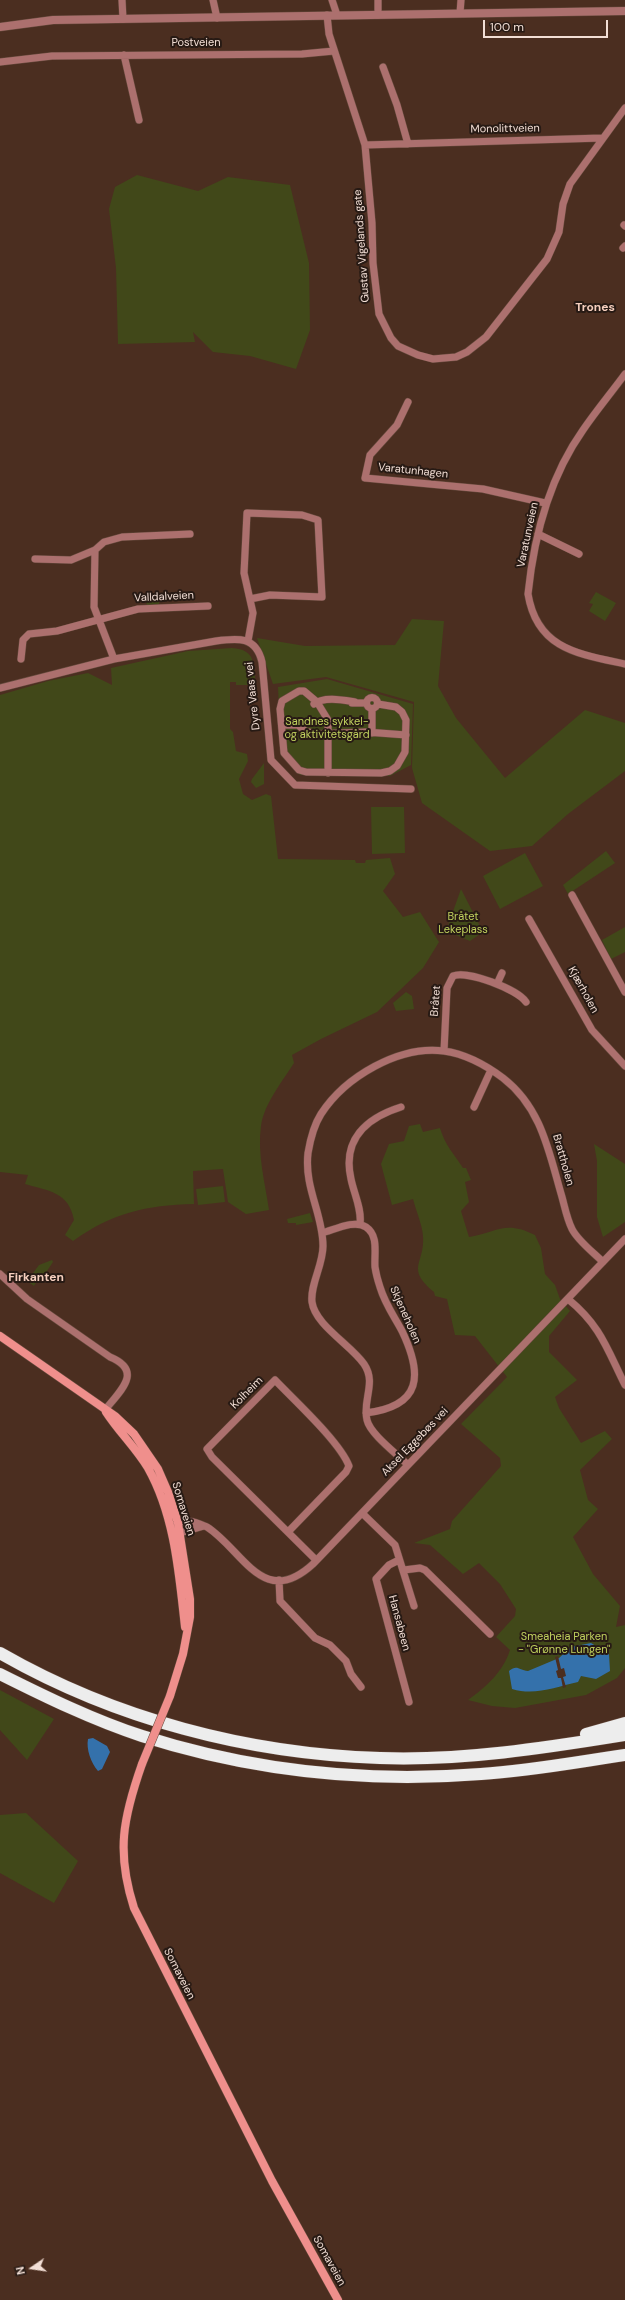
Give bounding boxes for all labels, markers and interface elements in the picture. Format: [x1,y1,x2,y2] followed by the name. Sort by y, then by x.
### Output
[485,12,610,38] scale bar
[490,19,524,35] text: 100 m
[171,36,221,50] street label: Postveien
[470,122,540,136] street label: Monolittveien
[351,189,373,303] street label: Gustav Vigelands gate
[575,301,615,315] district label: Trones
[377,461,449,481] street label: Varatunhagen
[515,501,541,569] street label: Varatunveien
[134,589,194,605] street label: Valldalveien
[243,661,263,731] street label: Dyre Vaas vei
[284,715,370,741] park label: Sandnes sykkel- og aktivitetsgård
[438,910,488,936] park label: Bråtet Lekeplass
[565,964,601,1016] street label: Kjærholen
[428,985,444,1017] street label: Bråtet
[549,1133,577,1187] street label: Brattholen
[8,1271,64,1285] district label: Firkanten
[387,1284,423,1346] street label: Skjeneholen
[228,1374,266,1412] street label: Kolheim
[379,1405,451,1479] street label: Aksel Eggebøs vei
[169,1481,197,1537] street label: Somaveien
[385,1594,413,1652] street label: Hansabeen
[518,1630,610,1656] park label: Smeaheia Parken - "Grønne Lungen"
[161,1946,197,2002] street label: Somaveien
[310,2234,348,2288] street label: Somaveien
[12,2248,52,2288] north arrow
[13,2265,28,2276] text: N

